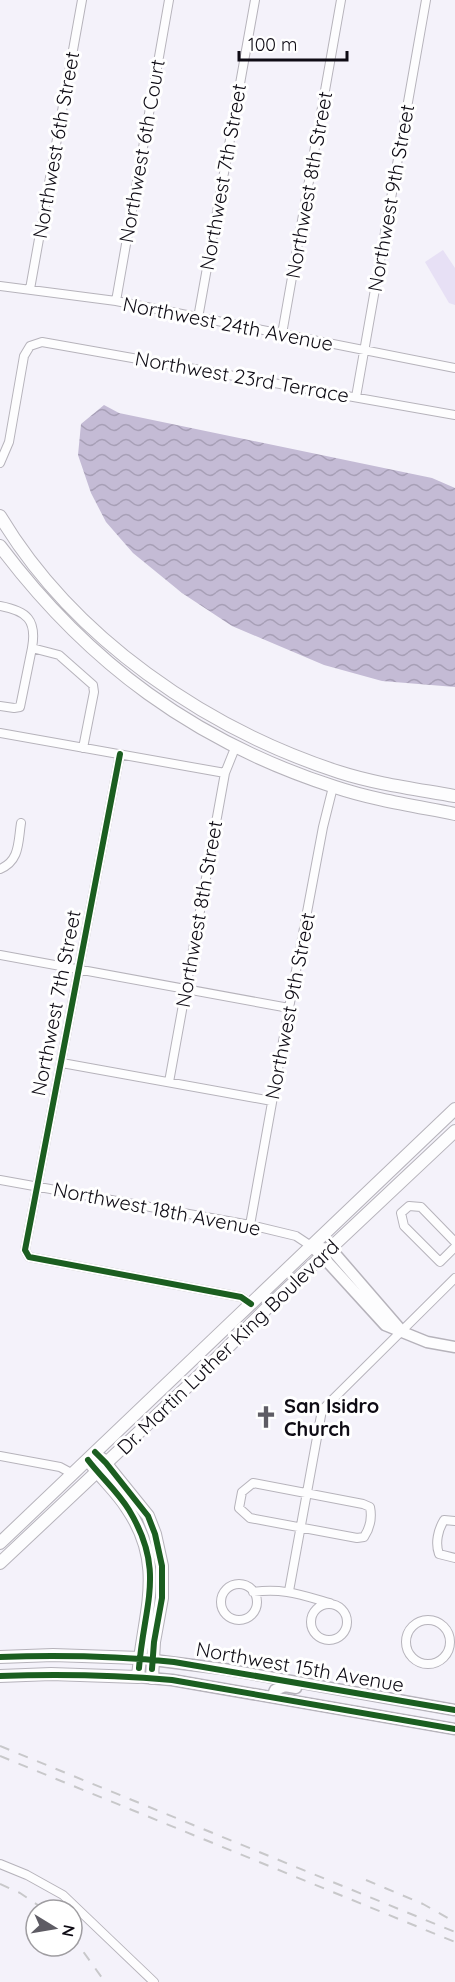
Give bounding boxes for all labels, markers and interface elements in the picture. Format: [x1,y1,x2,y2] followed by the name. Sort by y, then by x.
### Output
[239,24,347,62] scale bar
[248,33,297,56] text: 100 m
[27,49,84,240] street label: Northwest 6th Street
[113,57,170,245] street label: Northwest 6th Court
[194,81,251,272] street label: Northwest 7th Street
[280,89,337,280] street label: Northwest 8th Street
[362,102,419,294] street label: Northwest 9th Street
[121,291,335,356] street label: Northwest 24th Avenue
[133,345,351,408] street label: Northwest 23rd Terrace
[170,818,227,1009] street label: Northwest 8th Street
[25,908,86,1098] street label: Northwest 7th Street
[259,910,320,1101] street label: Northwest 9th Street
[51,1176,263,1241] street label: Northwest 18th Avenue
[111,1234,344,1460] street label: Dr. Martin Luther King Boulevard
[284,1393,379,1441] place label: San Isidro Church
[253,1404,279,1430] church icon: San Isidro Church
[194,1636,406,1697] street label: Northwest 15th Avenue
[24,1898,84,1958] north arrow
[58,1923,80,1939] text: N

